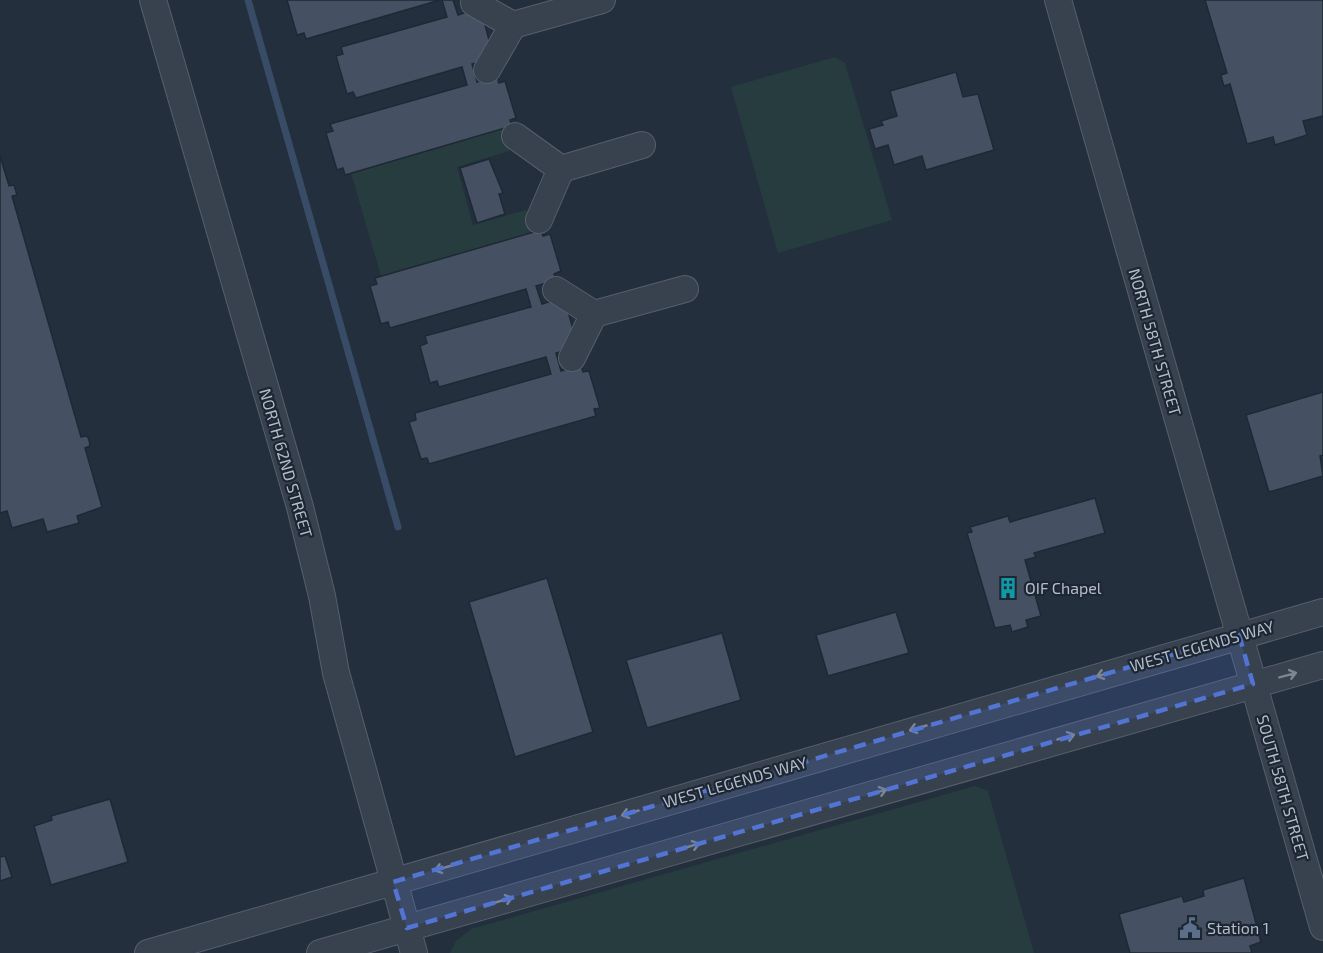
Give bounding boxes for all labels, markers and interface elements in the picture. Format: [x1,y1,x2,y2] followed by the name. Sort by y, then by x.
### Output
[1125,266,1186,418] street label: NORTH 58TH STREET
[256,386,317,540] street label: NORTH 62ND STREET
[996,576,1020,600] building icon: OIF Chapel
[1025,578,1102,597] place label: OIF Chapel
[1128,616,1276,675] street label: WEST LEGENDS WAY
[1278,668,1297,680] one-way arrow
[1096,669,1115,680] one-way arrow
[1254,713,1313,863] street label: SOUTH 58TH STREET
[909,723,928,734] one-way arrow
[1056,731,1075,743] one-way arrow
[661,752,809,811] street label: WEST LEGENDS WAY
[868,785,887,797] one-way arrow
[621,808,640,819] one-way arrow
[681,840,700,851] one-way arrow
[434,863,453,874] one-way arrow
[494,894,513,905] one-way arrow
[1178,916,1202,940] public building icon: Station 1
[1207,918,1269,937] place label: Station 1

